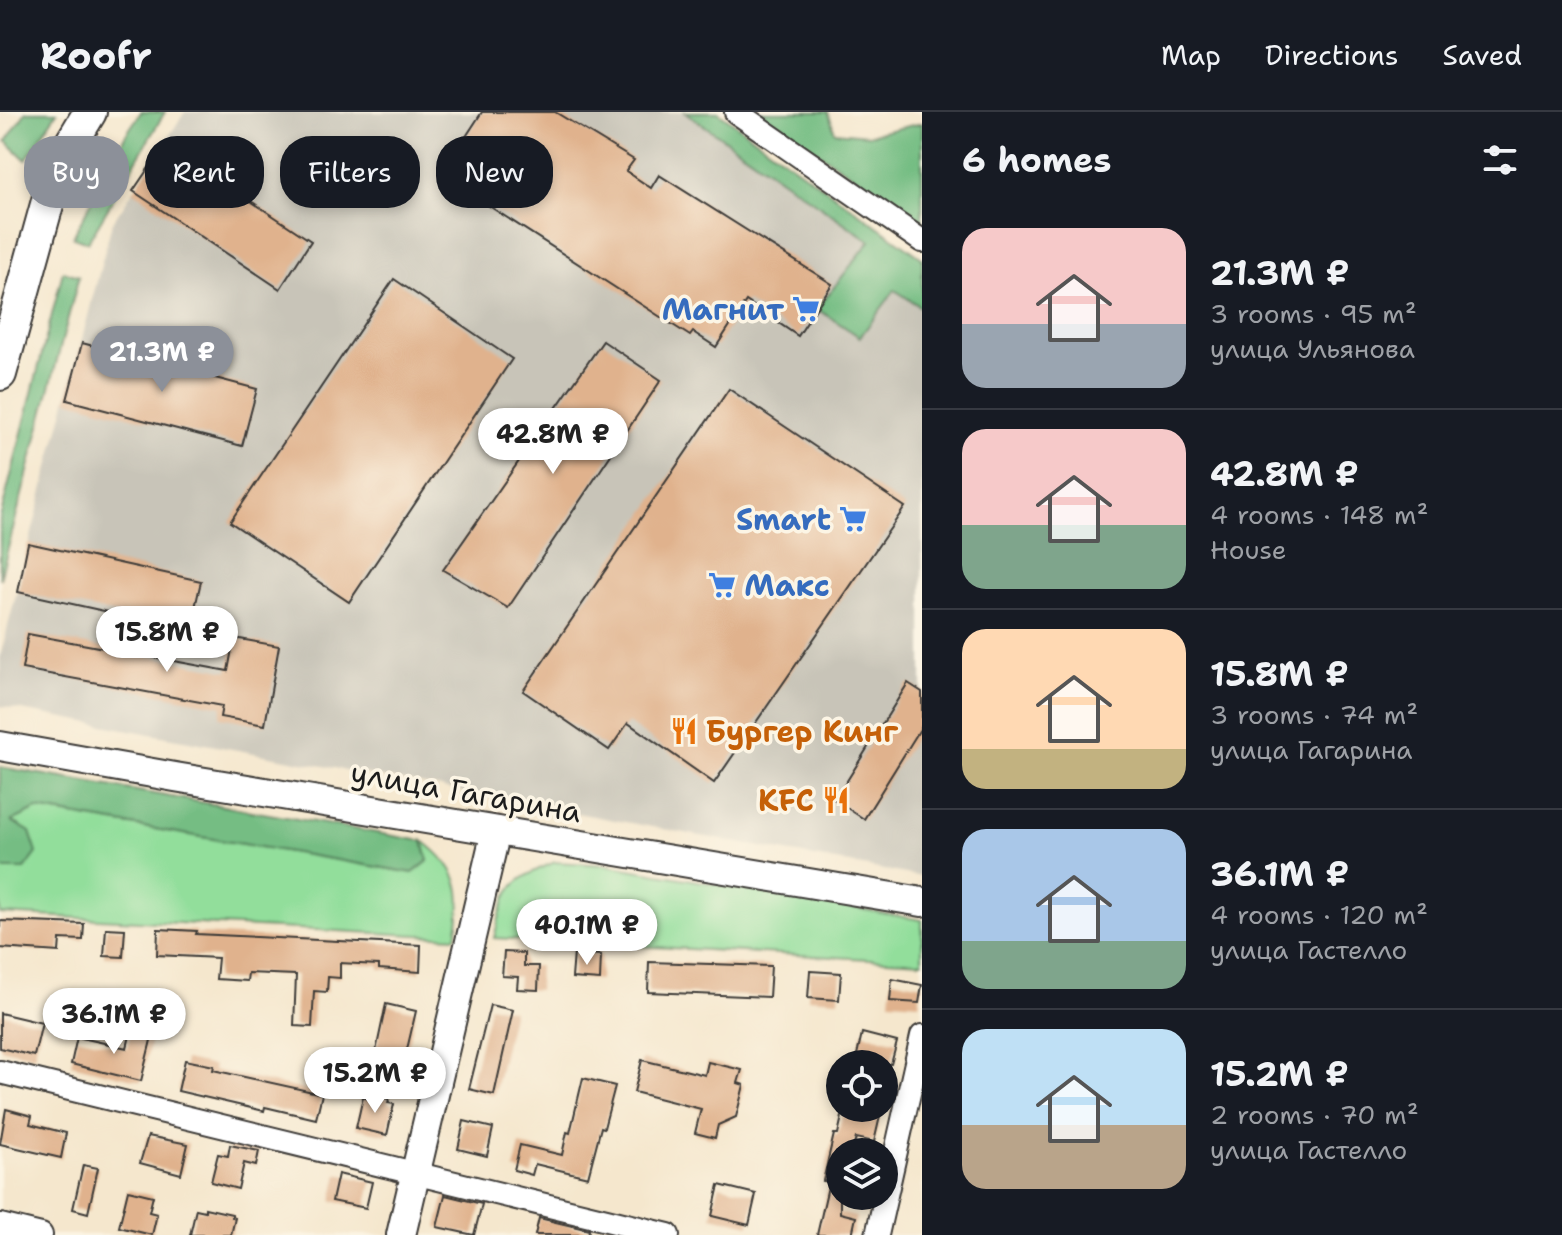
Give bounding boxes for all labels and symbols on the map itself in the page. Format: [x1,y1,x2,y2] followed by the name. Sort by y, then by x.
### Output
[661,289,784,330] place label: Магнит
[791,294,821,324] supermarket icon: Магнит
[88,326,236,394] pin: 21.3M ₽
[479,408,627,476] pin: 42.8M ₽
[736,499,831,540] place label: Smart
[838,504,868,534] supermarket icon: Smart
[744,565,830,606] place label: Макс
[707,570,737,600] supermarket icon: Макс
[93,606,241,674] pin: 15.8M ₽
[706,711,899,752] place label: Бургер Кинг
[669,716,699,746] restaurant icon: Бургер Кинг
[347,752,585,833] street label: улица Гагарина
[758,780,814,821] place label: KFC
[821,785,851,815] restaurant icon: KFC
[513,899,661,967] pin: 40.1M ₽
[40,988,188,1056] pin: 36.1M ₽
[301,1047,449,1115] pin: 15.2M ₽

